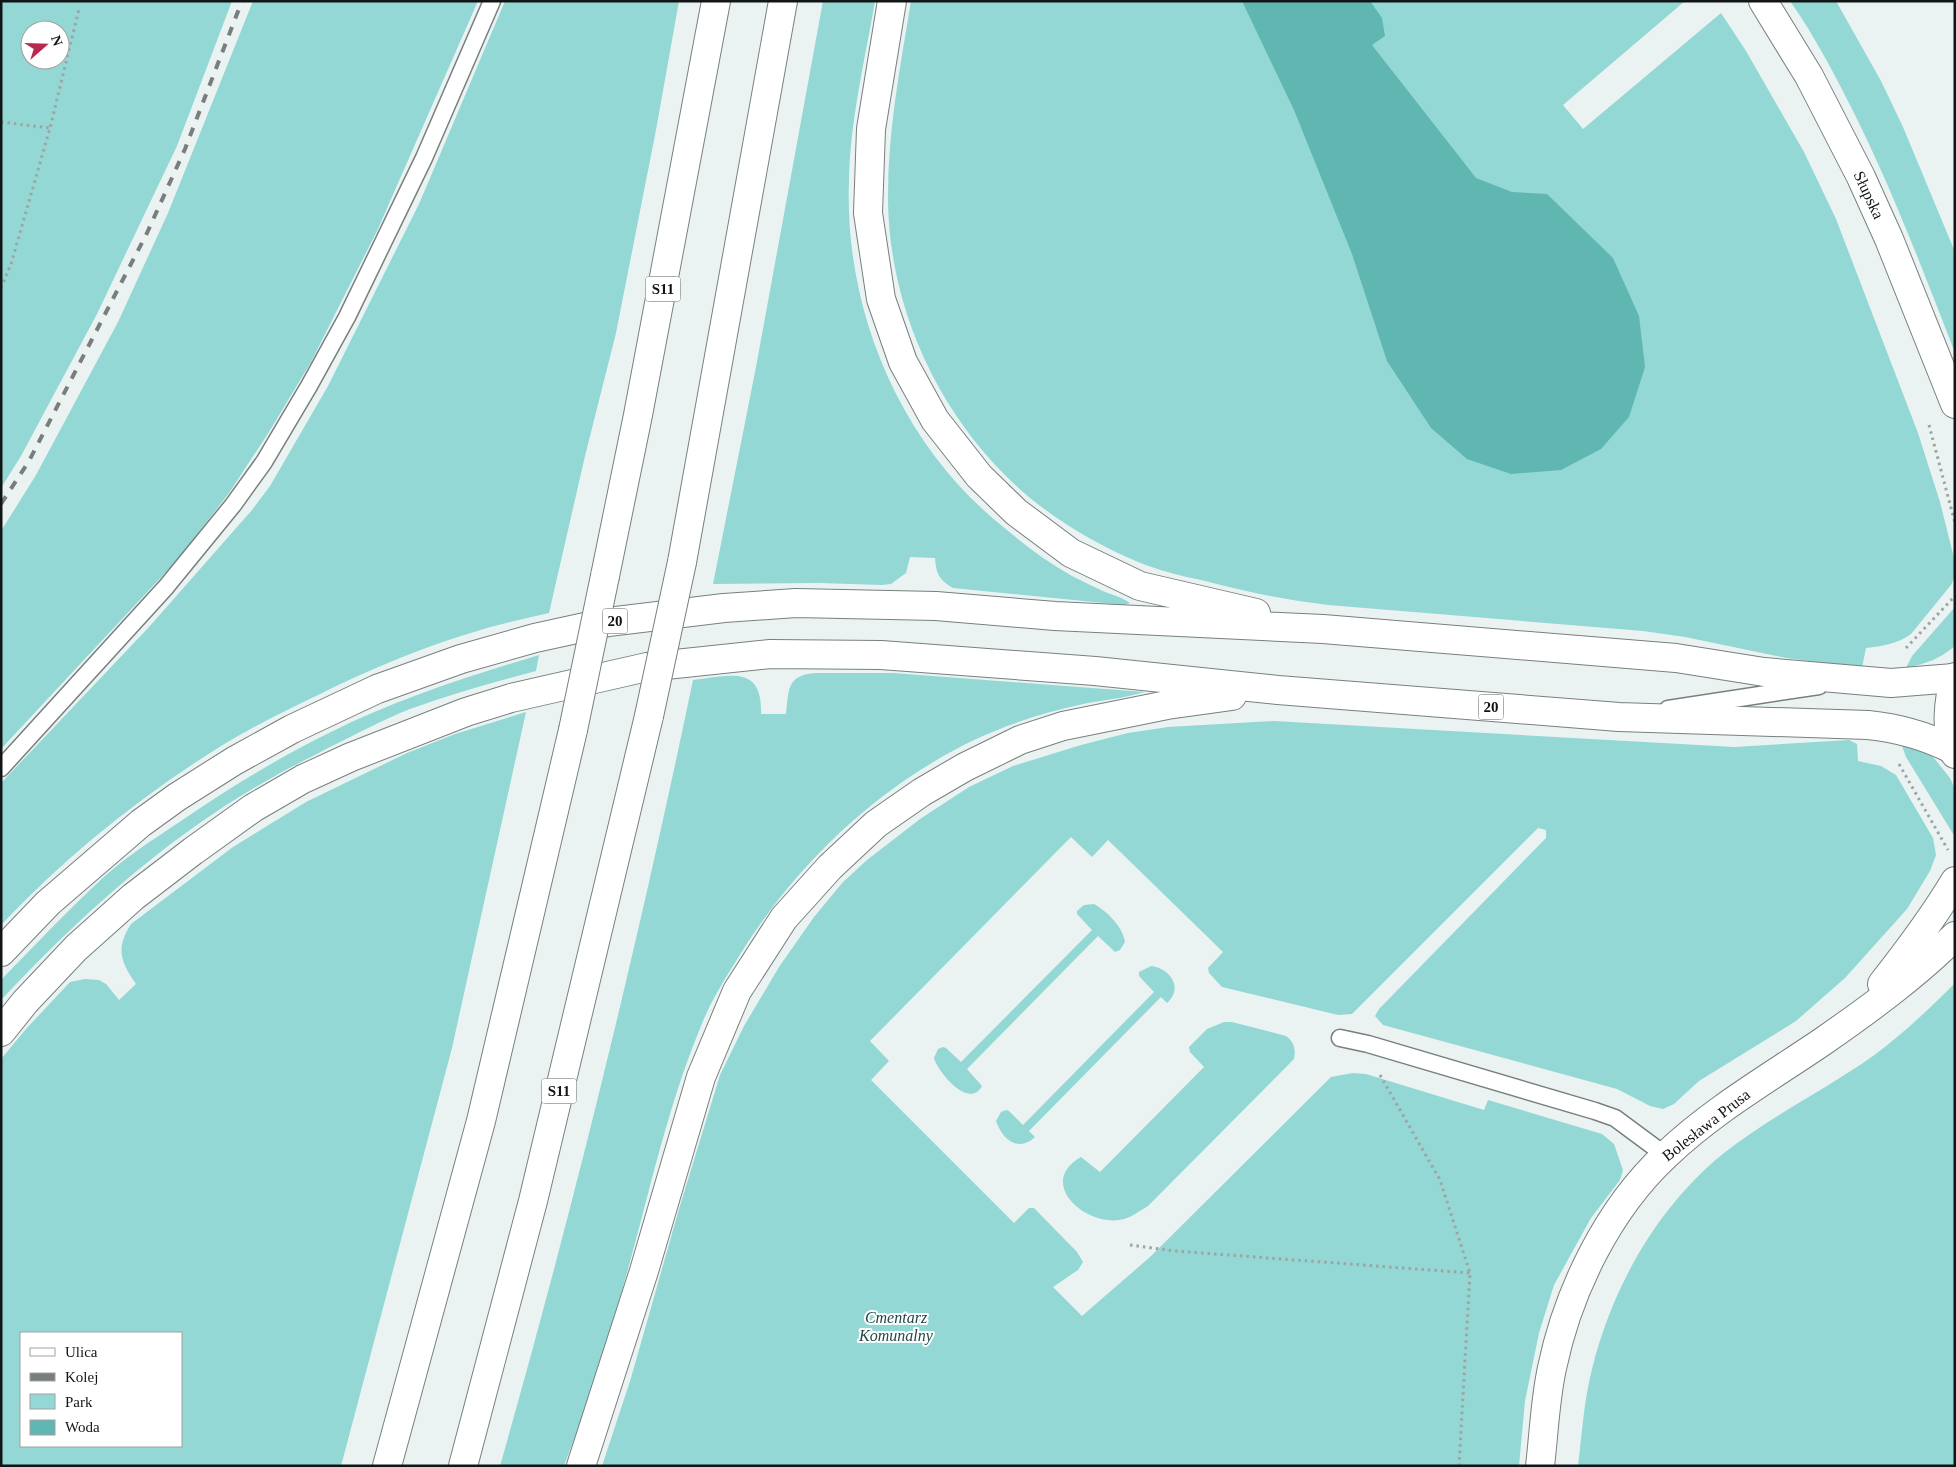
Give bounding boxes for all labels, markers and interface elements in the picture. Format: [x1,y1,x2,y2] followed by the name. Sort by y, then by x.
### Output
[20,20,70,70] north arrow
[48,33,66,48] text: N
[1850,168,1887,222] street label: Słupska
[646,276,680,302] road number: S11
[602,608,628,634] road number: 20
[1478,694,1504,720] road number: 20
[542,1078,576,1104] road number: S11
[1659,1086,1753,1164] street label: Bolesława Prusa
[858,1309,934,1345] park label: Cmentarz Komunalny
[20,1332,182,1447] legend
[65,1344,98,1360] text: Ulica
[65,1369,98,1385] text: Kolej
[65,1394,93,1410] text: Park
[65,1419,100,1435] text: Woda

